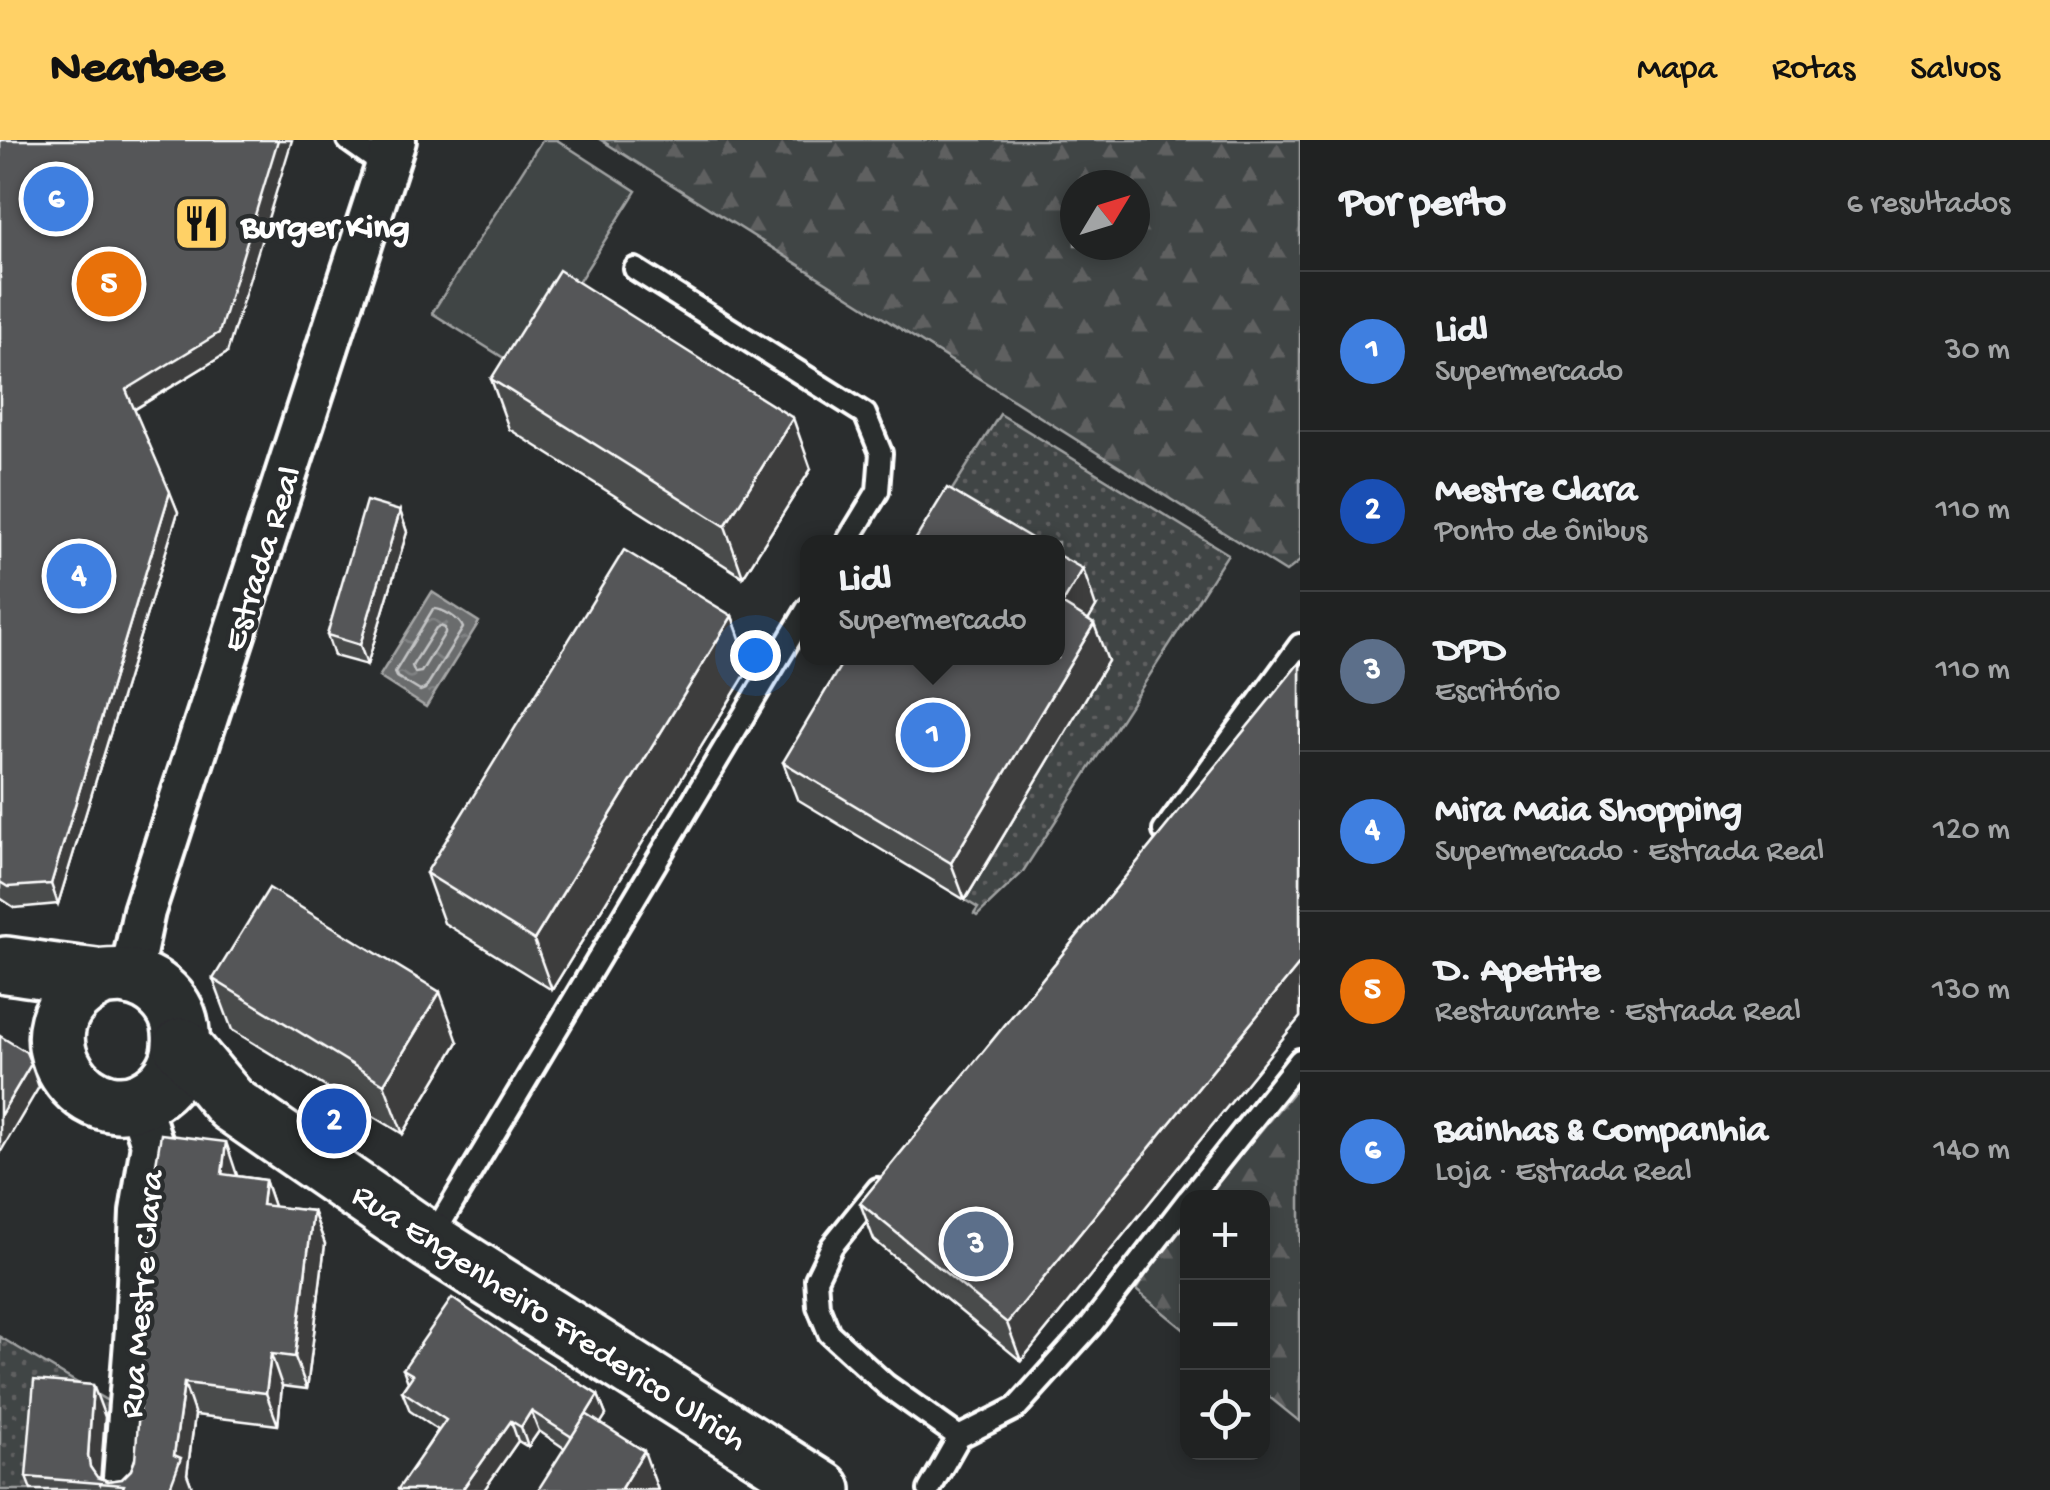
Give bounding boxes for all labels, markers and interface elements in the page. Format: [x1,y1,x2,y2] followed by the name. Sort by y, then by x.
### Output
[50,42,225,99] text: Nearbee
[1637,50,1717,91] text: Mapa
[1772,50,1855,91] text: Rotas
[1910,50,2000,91] text: Salvos
[23,162,88,236] pin: 6
[1060,170,1150,260] north arrow
[1340,181,1506,230] text: Por perto
[1847,186,2010,224] text: 6 resultados
[172,194,232,254] restaurant icon: Burger King
[240,209,410,250] place label: Burger King
[76,246,142,322] pin: 5
[1435,310,1488,354] text: Lidl
[1366,332,1379,370] text: 1
[1945,332,2010,370] text: 30 m
[1435,354,1623,392] text: Supermercado
[215,462,313,658] street label: Estrada Real
[1435,470,1637,514] text: Mestre Clara
[1365,492,1380,530] text: 2
[1936,492,2010,530] text: 110 m
[1435,514,1647,552] text: Ponto de ônibus
[800,535,1065,665] popup
[46,538,112,614] pin: 4
[838,559,891,603] text: Lidl
[838,603,1027,641] text: Supermercado
[730,630,781,681] your location
[1435,630,1506,674] text: DPD
[1364,652,1381,690] text: 3
[1936,652,2010,690] text: 110 m
[1435,674,1560,712] text: Escritório
[900,698,966,772] pin: 1
[1435,790,1742,834] text: Mira Maia Shopping
[1365,812,1380,850] text: 4
[1933,812,2010,850] text: 120 m
[1435,834,1824,872] text: Supermercado · Estrada Real
[1435,950,1600,994] text: D. Apetite
[1364,972,1381,1010] text: 5
[1932,972,2010,1010] text: 130 m
[1435,994,1801,1032] text: Restaurante · Estrada Real
[302,1084,366,1158] pin: 2
[1435,1110,1768,1154] text: Bainhas & Companhia
[1364,1132,1381,1170] text: 6
[1933,1132,2010,1170] text: 140 m
[1435,1154,1692,1192] text: Loja · Estrada Real
[113,1167,176,1420] street label: Rua Mestre Clara
[343,1176,753,1463] street label: Rua Engenheiro Frederico Ulrich
[1180,1190,1270,1460] map controls
[1180,1190,1270,1280] button: +
[944,1206,1008,1282] pin: 3
[1180,1280,1270,1370] button: −
[1180,1370,1270,1460] button: locate

